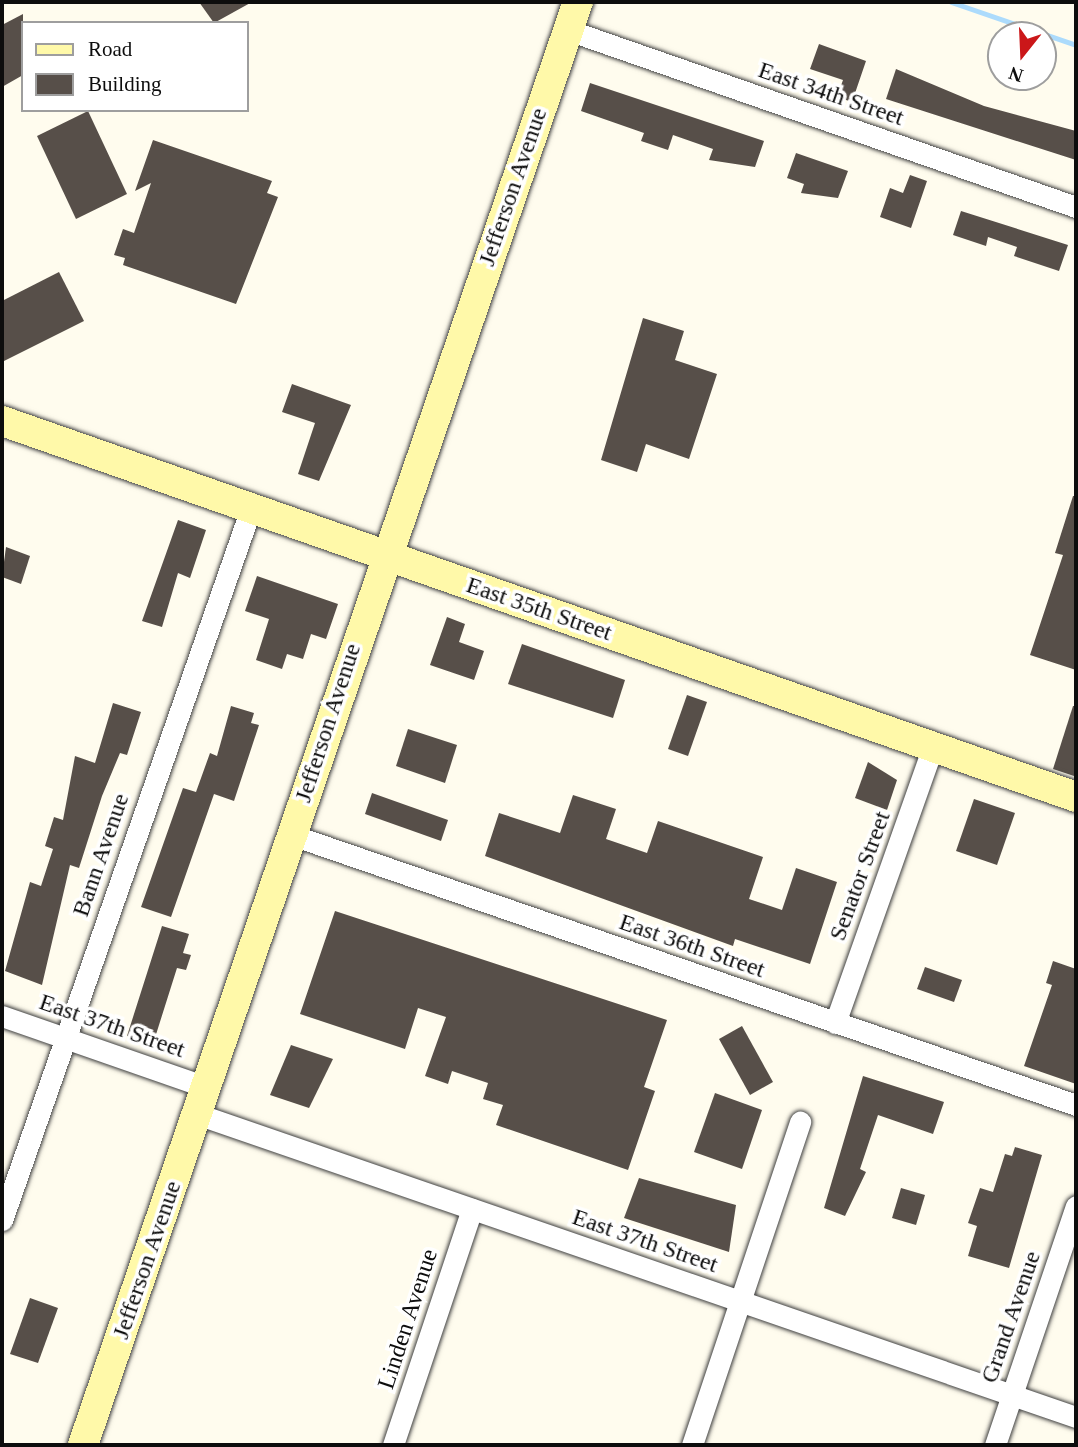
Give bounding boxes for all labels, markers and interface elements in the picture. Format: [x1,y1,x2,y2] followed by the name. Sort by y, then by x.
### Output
[21,21,248,112] legend
[987,21,1057,91] north arrow
[88,37,132,61] text: Road
[754,56,908,132] street label: East 34th Street
[1006,62,1026,87] text: N
[88,72,162,96] text: Building
[472,104,554,270] street label: Jefferson Avenue
[462,571,616,647] street label: East 35th Street
[289,639,367,807] street label: Jefferson Avenue
[66,789,136,921] street label: Bann Avenue
[823,808,897,944] street label: Senator Street
[615,908,769,984] street label: East 36th Street
[35,988,189,1064] street label: East 37th Street
[106,1177,188,1343] street label: Jefferson Avenue
[568,1203,722,1279] street label: East 37th Street
[372,1245,444,1393] street label: Linden Avenue
[975,1247,1047,1387] street label: Grand Avenue

